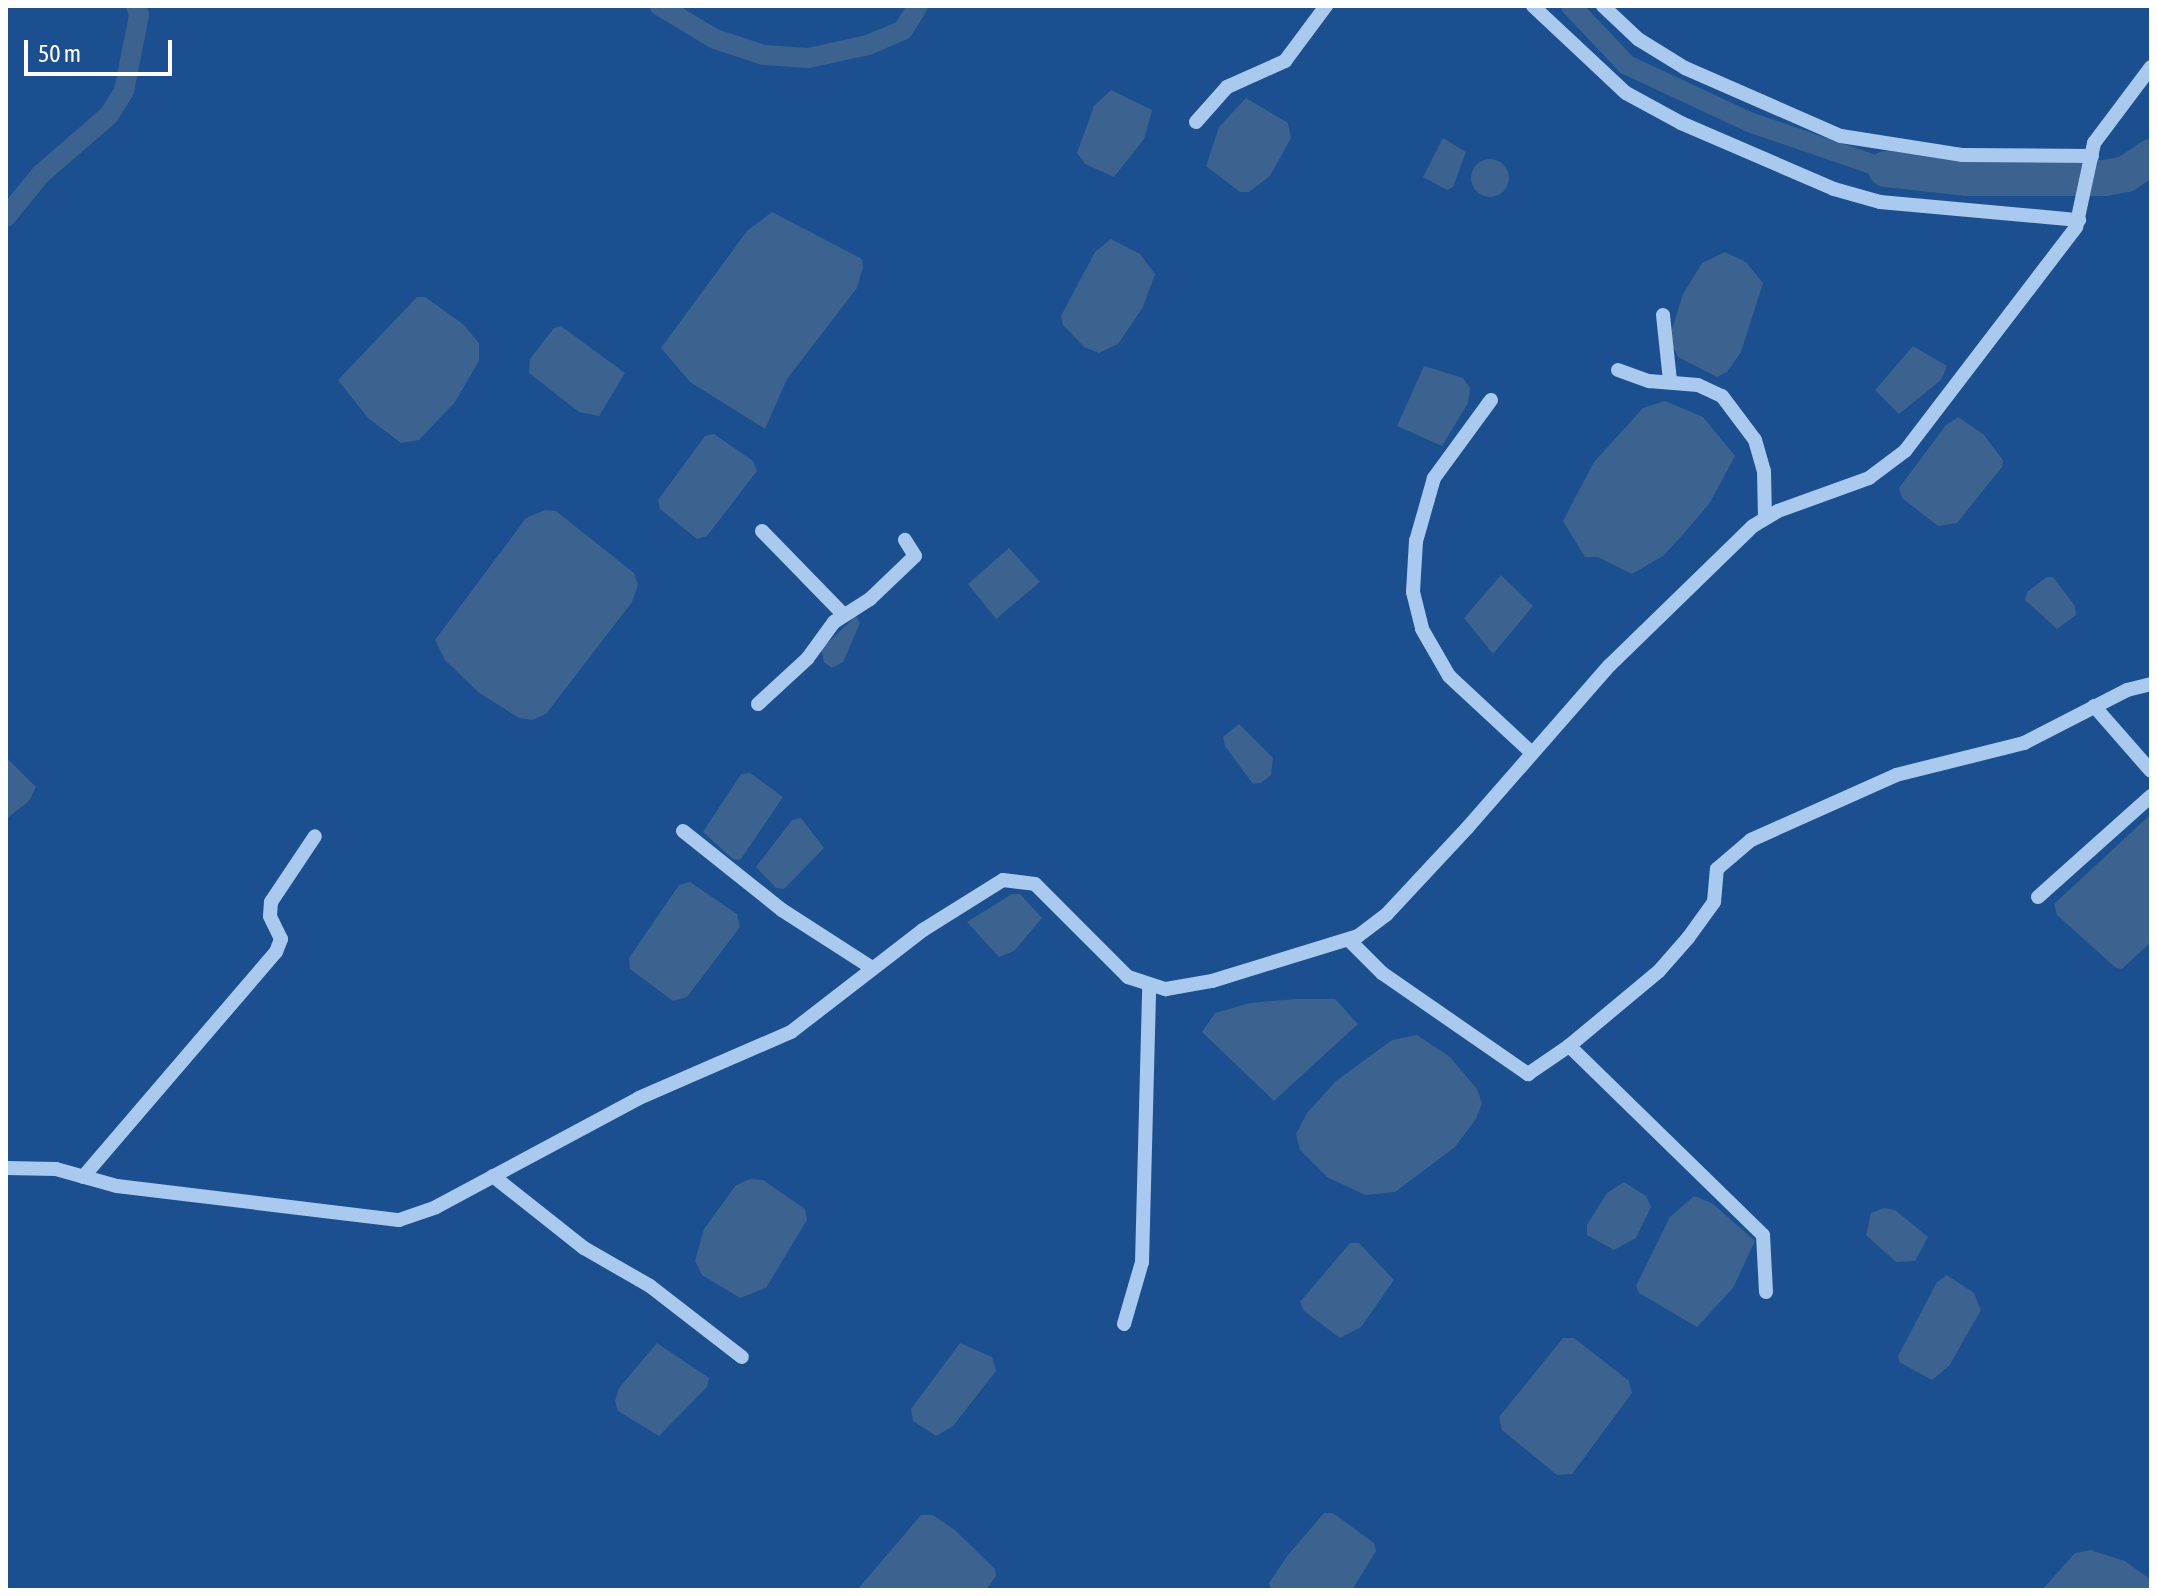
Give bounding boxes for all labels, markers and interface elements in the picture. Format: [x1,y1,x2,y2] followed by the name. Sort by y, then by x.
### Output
[28,24,176,74] scale bar
[38,40,81,67] text: 50 m

